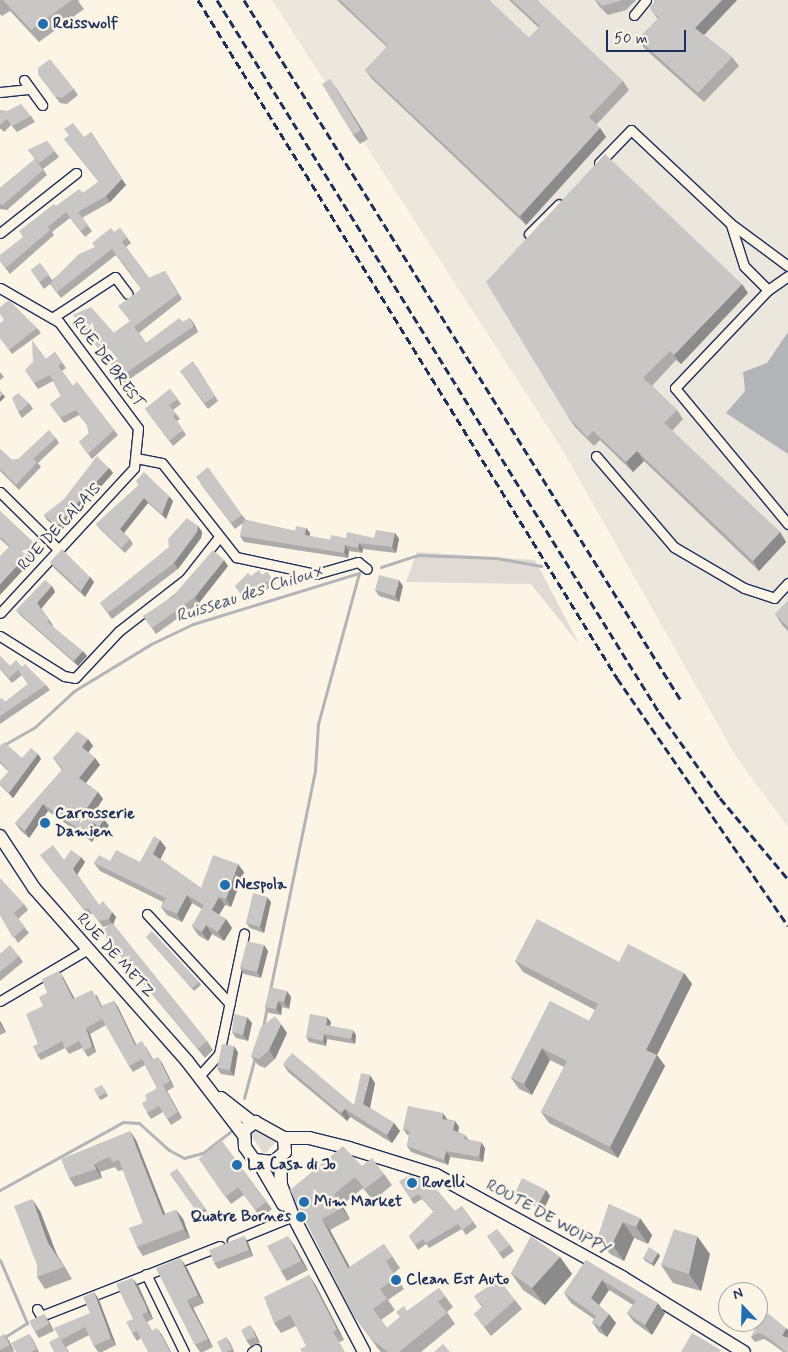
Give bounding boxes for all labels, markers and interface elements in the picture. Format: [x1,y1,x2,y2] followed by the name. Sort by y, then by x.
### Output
[53,14,118,34] place label: Reisswolf
[37,18,49,30] marker: Reisswolf
[608,20,688,52] scale bar
[614,29,648,49] text: 50 m
[68,315,148,411] street label: RUE DE BREST
[14,479,106,575] street label: RUE DE CALAIS
[172,560,326,628] water label: Ruisseau des Chiloux
[55,804,135,842] place label: Carrosserie Damien
[39,817,51,829] marker: Carrosserie Damien
[235,875,287,895] place label: Nespola
[219,879,231,891] marker: Nespola
[72,910,158,1002] street label: RUE DE METZ
[247,1155,339,1175] place label: La Casa di Jo
[231,1159,243,1171] marker: La Casa di Jo
[422,1173,465,1193] place label: Rovelli
[481,1175,615,1261] street label: ROUTE DE WOIPPY
[406,1177,418,1189] marker: Rovelli
[314,1192,405,1212] place label: Mim Market
[298,1196,310,1208] marker: Mim Market
[191,1207,291,1227] place label: Quatre Bornes
[295,1211,307,1223] marker: Quatre Bornes
[406,1270,509,1290] place label: Clean Est Auto
[390,1274,402,1286] marker: Clean Est Auto
[718,1282,768,1332] north arrow
[730,1284,746,1304] text: N

